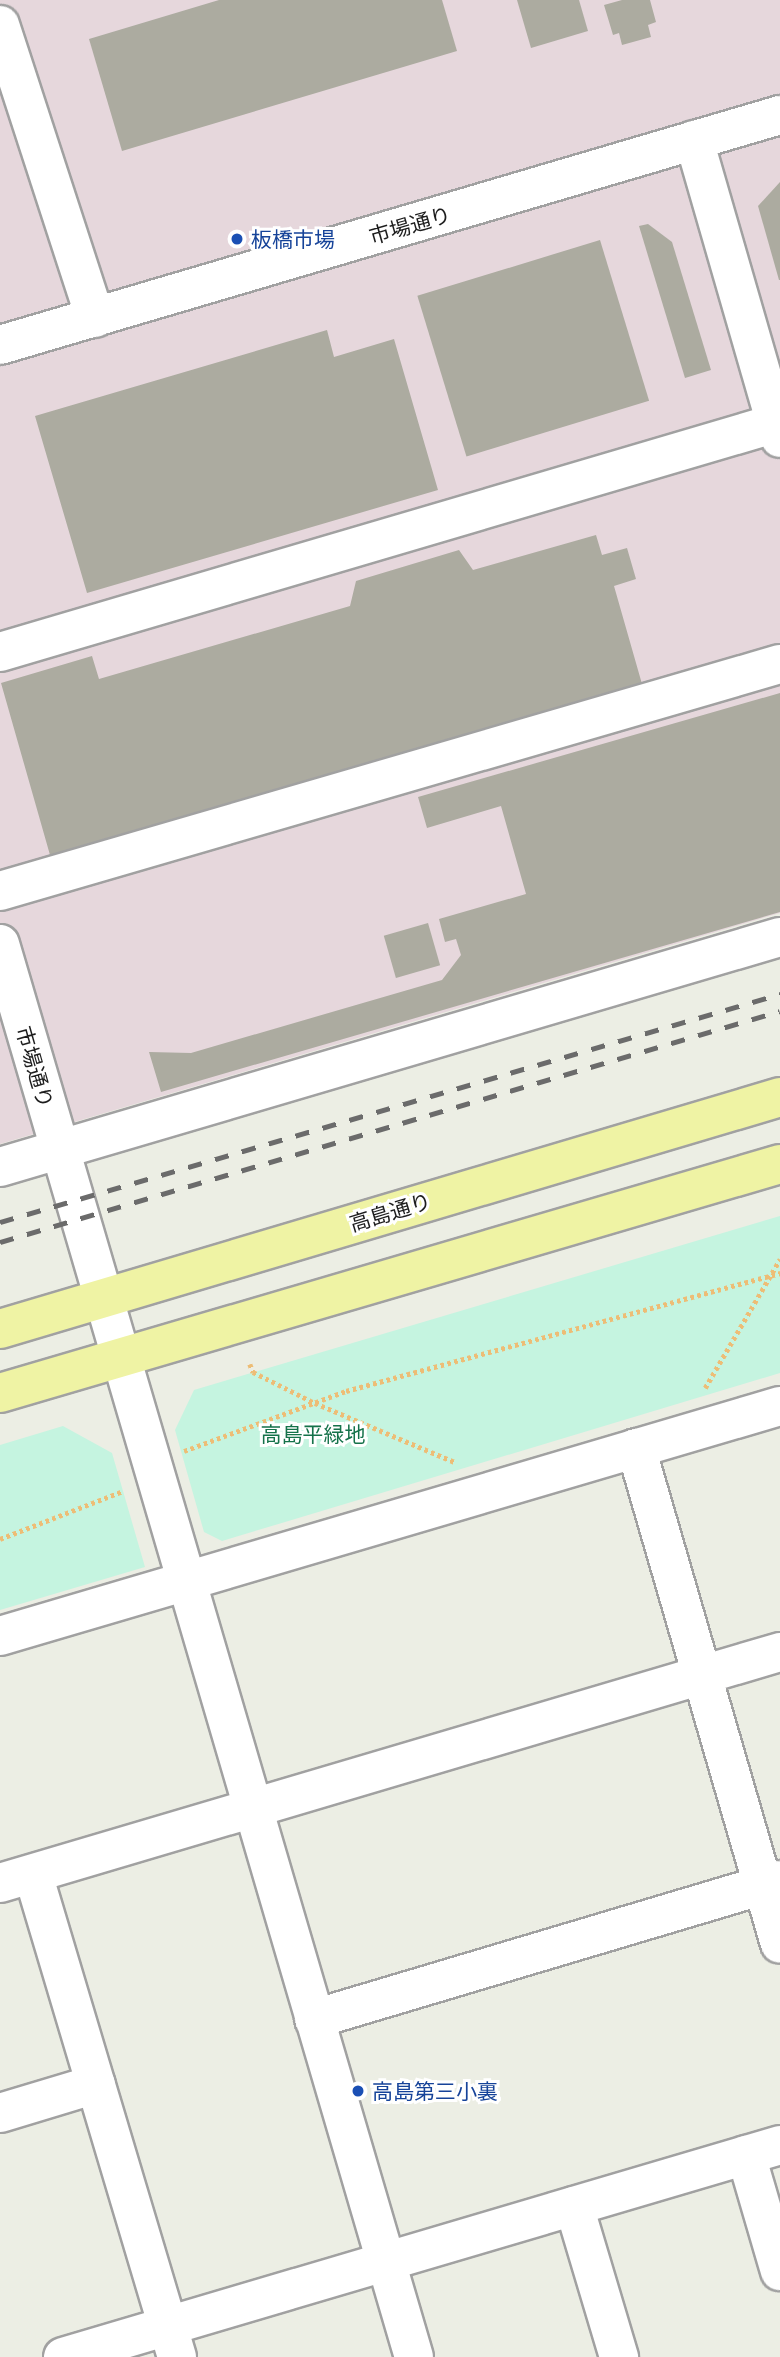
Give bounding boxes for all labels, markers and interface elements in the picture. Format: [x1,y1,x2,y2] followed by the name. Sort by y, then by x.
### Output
[366,201,454,249] street label: 市場通り
[251,226,335,252] place label: 板橋市場
[229,231,245,247] marker: 板橋市場
[11,1023,59,1111] street label: 市場通り
[346,1188,434,1236] street label: 高島通り
[261,1421,365,1447] park label: 高島平緑地
[372,2078,498,2104] place label: 高島第三小裏
[350,2083,366,2099] marker: 高島第三小裏

